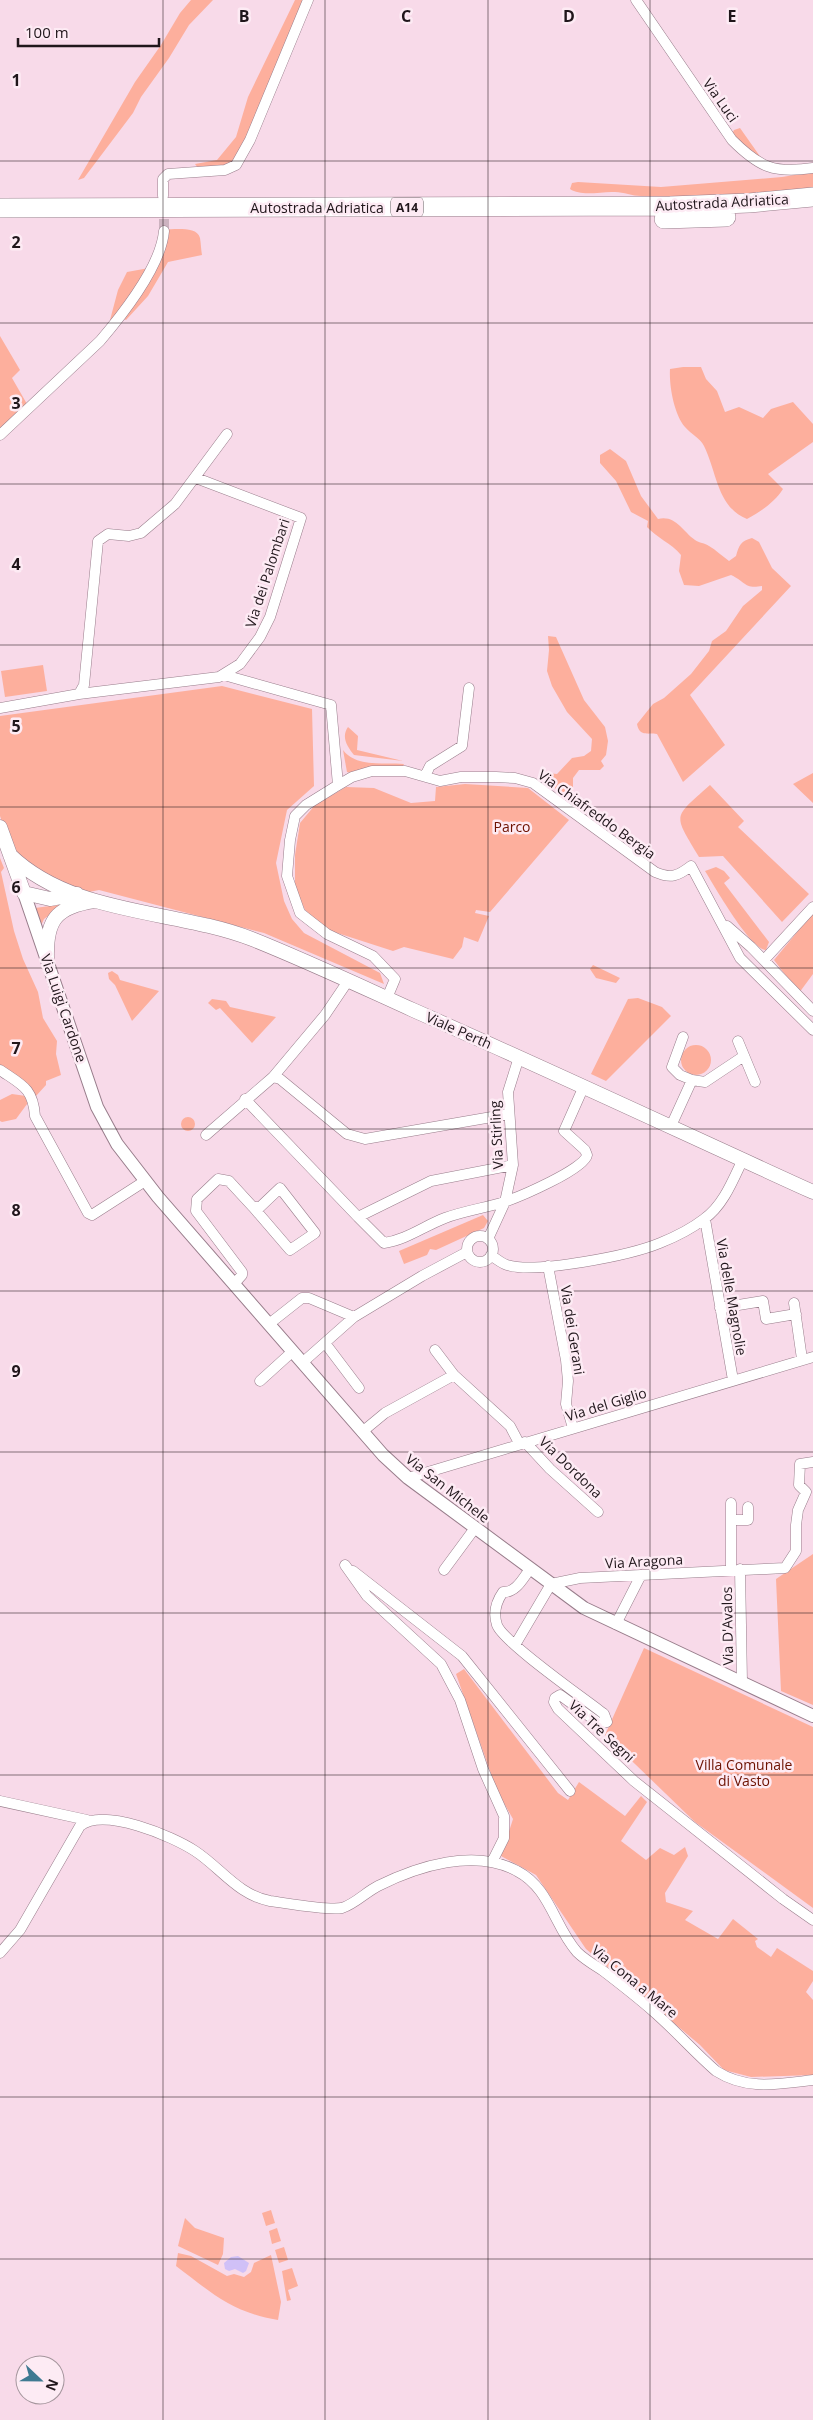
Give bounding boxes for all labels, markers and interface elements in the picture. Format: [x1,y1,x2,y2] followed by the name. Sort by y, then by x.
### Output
[239,5,249,27] text: B
[401,5,411,27] text: C
[563,5,575,27] text: D
[728,5,737,27] text: E
[18,15,159,47] scale bar
[25,22,69,42] text: 100 m
[11,69,21,91] text: 1
[699,74,743,126] street label: Via Luci
[655,189,789,215] street label: Autostrada Adriatica
[250,198,384,217] street label: Autostrada Adriatica
[391,198,423,216] road number: A14
[11,231,21,253] text: 2
[11,392,21,414] text: 3
[240,516,294,630] street label: Via dei Palombari
[11,553,21,575] text: 4
[11,715,21,737] text: 5
[534,765,660,863] street label: Via Chiafreddo Bergia
[493,817,531,836] park label: Parco
[11,876,21,898] text: 6
[37,951,91,1065] street label: Via Luigi Cardone
[423,1007,495,1053] street label: Viale Perth
[11,1037,21,1059] text: 7
[485,1100,507,1170] street label: Via Stirling
[11,1199,21,1221] text: 8
[712,1237,752,1357] street label: Via delle Magnolie
[557,1284,589,1376] street label: Via dei Gerani
[11,1360,21,1382] text: 9
[563,1383,649,1425] street label: Via del Giglio
[535,1432,607,1502] street label: Via Dordona
[402,1449,494,1527] street label: Via San Michele
[605,1549,683,1573] street label: Via Aragona
[717,1586,737,1666] street label: Via D'Avalos
[565,1696,639,1766] street label: Via Tre Segni
[696,1755,793,1790] park label: Villa Comunale di Vasto
[588,1940,682,2022] street label: Via Cona a Mare
[15,2355,65,2405] north arrow
[42,2376,63,2394] text: N

